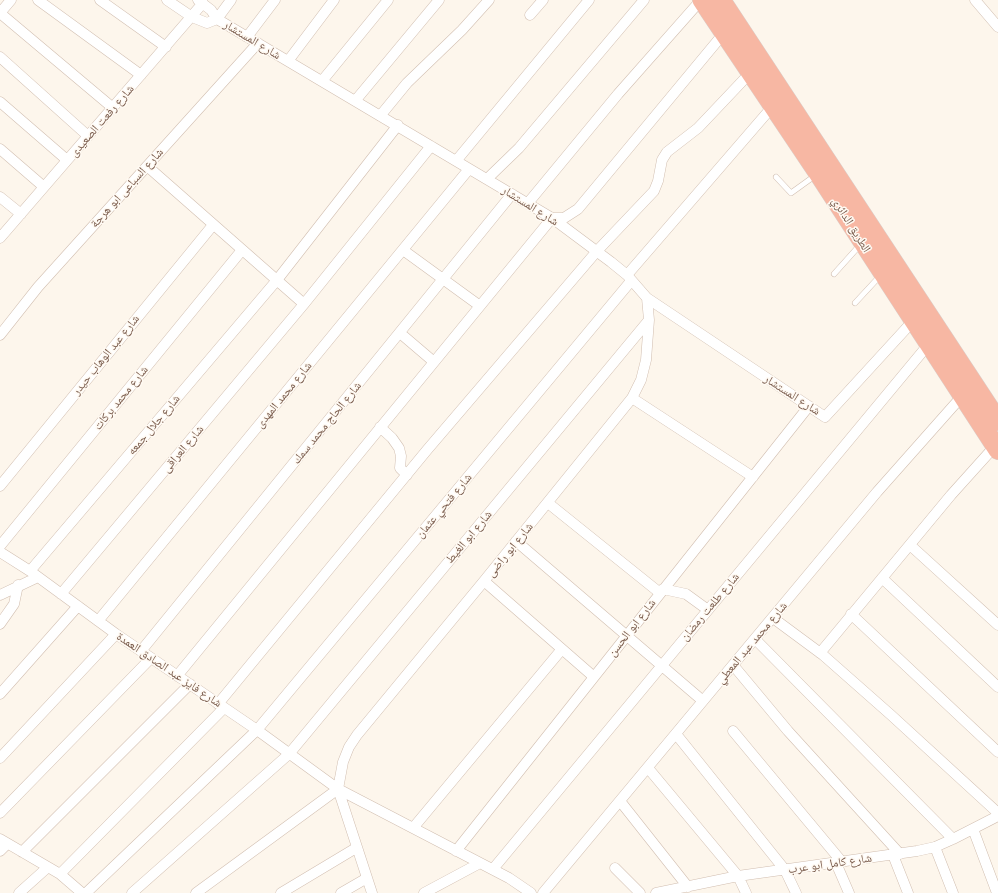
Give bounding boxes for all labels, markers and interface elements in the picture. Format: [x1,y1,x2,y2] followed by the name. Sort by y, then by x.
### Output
[221,17,283,63] street label: شارع المستشار
[67,82,137,160] street label: شارع رفعت الصعيدى
[87,145,167,231] street label: شارع السباعى ابو هرجة
[499,183,561,229] street label: شارع المستشار
[828,195,874,255] street label: الطريق الدائري
[69,312,143,398] street label: شارع عبد الوهاب حيدر
[253,359,315,431] street label: شارع محمد المهدى
[91,363,151,433] street label: شارع محمد بركات
[761,371,823,419] street label: شارع المستشار
[289,379,365,467] street label: شارع الحاج محمد سمك
[125,392,183,458] street label: شارع جلال جمعه
[159,422,207,476] street label: شارع العراقى
[413,471,475,541] street label: شارع فتحي عثمان
[443,508,495,566] street label: شارع ابو الغيط
[484,520,536,580] street label: شارع ابو راضى
[677,570,743,644] street label: شارع طلعت رمضان
[605,596,659,660] street label: شارع ابو الحسن
[713,599,791,687] street label: شارع محمد عبد المعطي
[114,629,224,711] street label: شارع فايز عبد الصادق العمدة
[787,851,873,877] street label: شارع كامل ابو عرب

